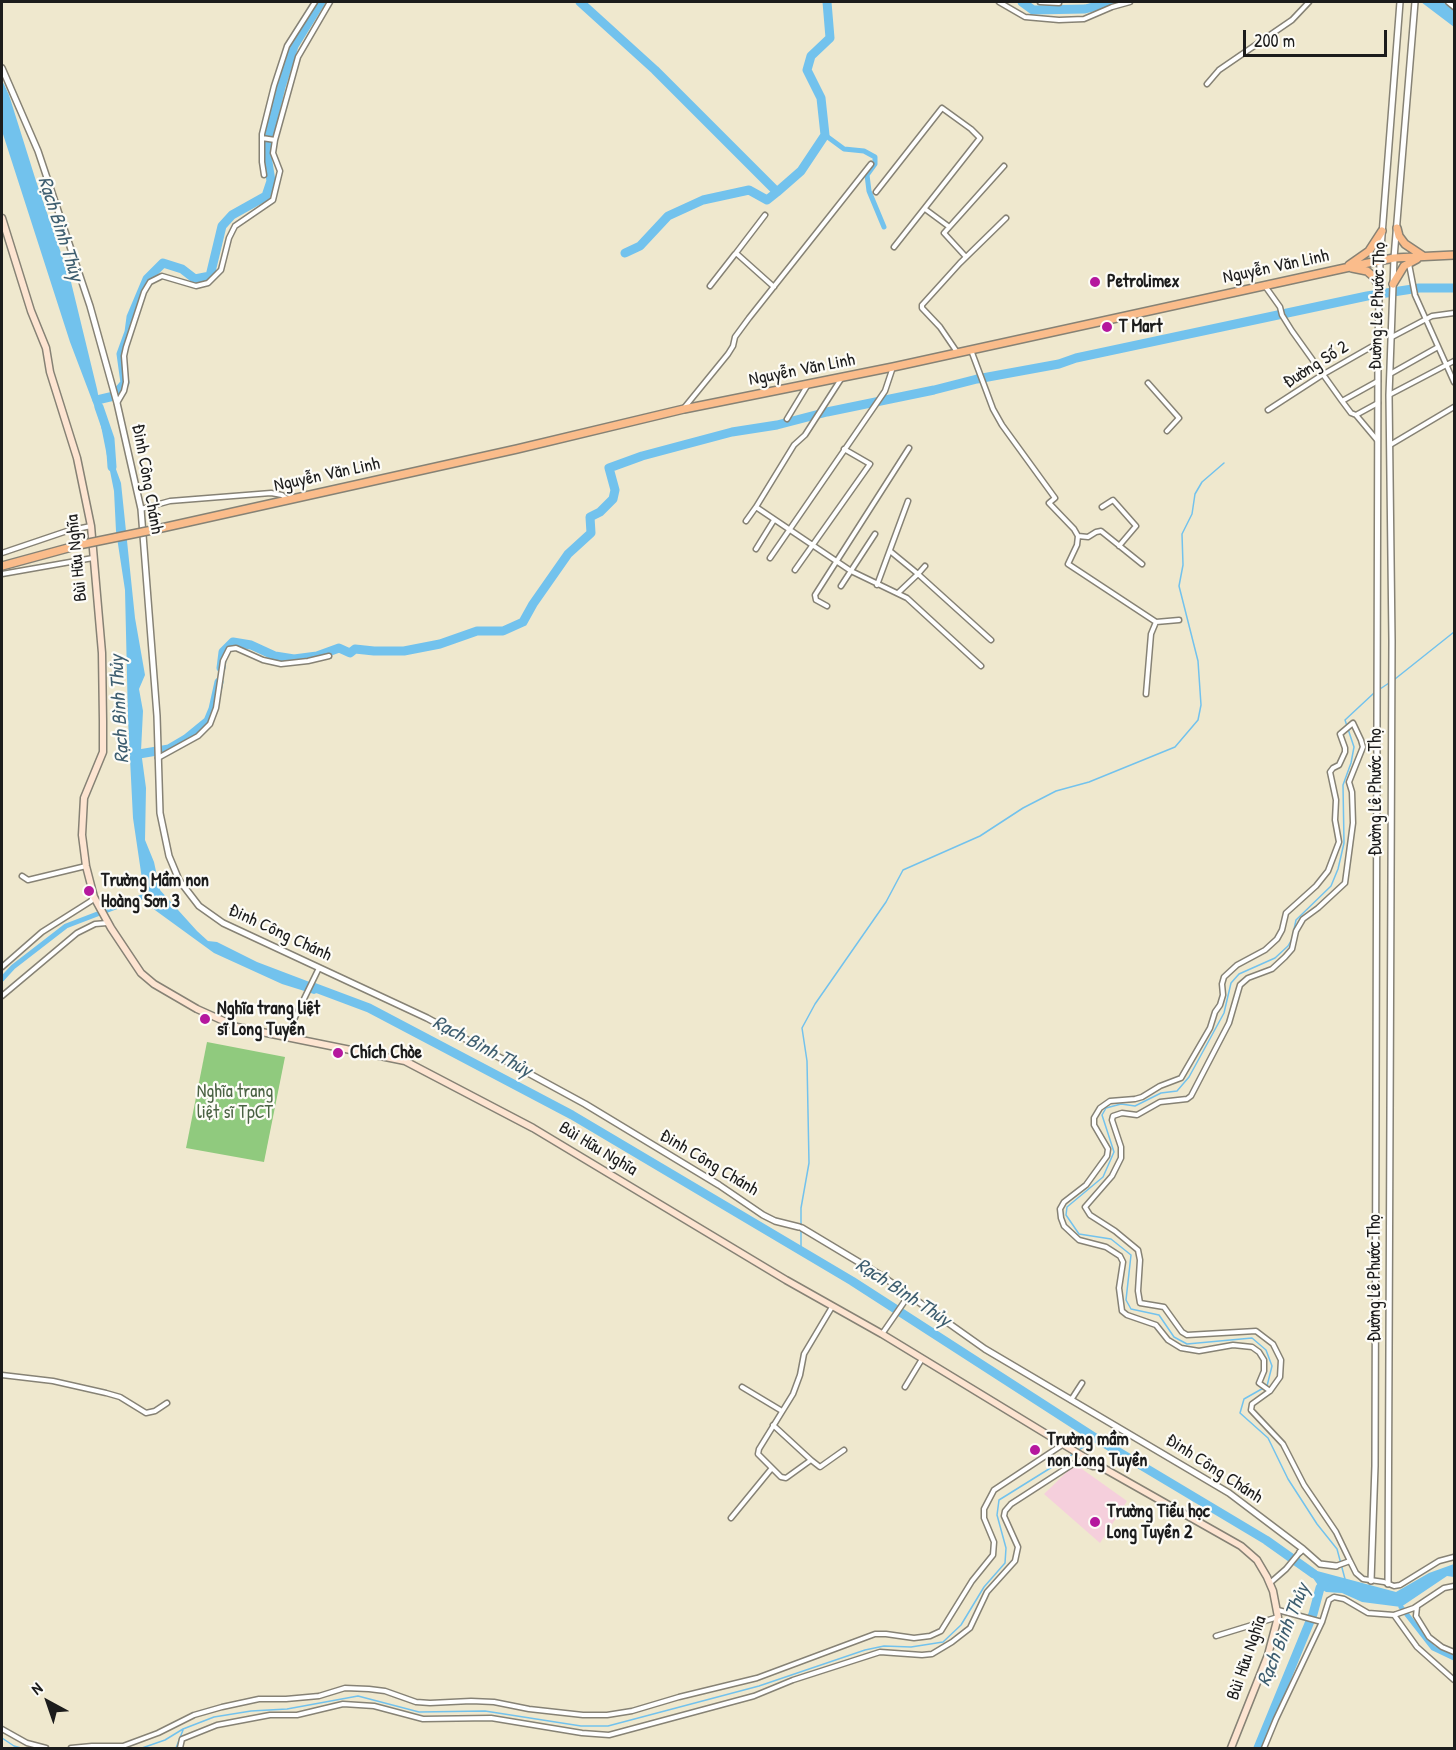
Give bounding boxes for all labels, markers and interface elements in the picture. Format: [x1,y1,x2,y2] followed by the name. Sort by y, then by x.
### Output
[1246,18,1390,56] scale bar
[1254,28,1295,53] text: 200 m
[32,174,88,284] water label: Rạch Bình Thủy
[1365,242,1391,370] street label: Đường Lê Phước Thọ
[1221,245,1331,289] street label: Nguyễn Văn Linh
[1107,271,1179,293] place label: Petrolimex
[1088,275,1102,289] marker: Petrolimex
[1119,316,1162,338] place label: T Mart
[1100,320,1114,334] marker: T Mart
[1279,337,1353,393] street label: Đường Số 2
[747,349,857,391] street label: Nguyễn Văn Linh
[127,422,167,536] street label: Đinh Công Chánh
[272,453,382,497] street label: Nguyễn Văn Linh
[62,513,92,603] street label: Bùi Hữu Nghĩa
[105,654,135,764] water label: Rạch Bình Thủy
[1365,728,1387,856] street label: Đường Lê Phước Thọ
[101,870,209,912] place label: Trường Mầm non Hoàng Sơn 3
[82,884,96,898] marker: Trường Mầm non Hoàng Sơn 3
[225,900,335,966] street label: Đinh Công Chánh
[217,998,320,1040] place label: Nghĩa trang liệt sĩ Long Tuyền
[428,1011,536,1083] water label: Rạch Bình Thủy
[198,1012,212,1026] marker: Nghĩa trang liệt sĩ Long Tuyền
[350,1042,422,1064] place label: Chích Chòe
[331,1046,345,1060] marker: Chích Chòe
[197,1081,273,1124] park label: Nghĩa trang liệt sĩ TpCT
[555,1117,641,1181] street label: Bùi Hữu Nghĩa
[656,1125,762,1201] street label: Đinh Công Chánh
[1364,1214,1386,1342] street label: Đường Lê Phước Thọ
[851,1253,955,1333] water label: Rạch Bình Thủy
[1047,1429,1147,1472] place label: Trường mầm non Long Tuyền
[1161,1430,1267,1508] street label: Đinh Công Chánh
[1028,1443,1042,1457] marker: Trường mầm non Long Tuyền
[1107,1501,1210,1544] place label: Trường Tiểu học Long Tuyền 2
[1088,1515,1102,1529] marker: Trường Tiểu học Long Tuyền 2
[1253,1580,1315,1690] water label: Rạch Bình Thủy
[1223,1613,1271,1703] street label: Bùi Hữu Nghĩa
[18,1672,78,1732] north arrow
[26,1677,47,1699] text: N

